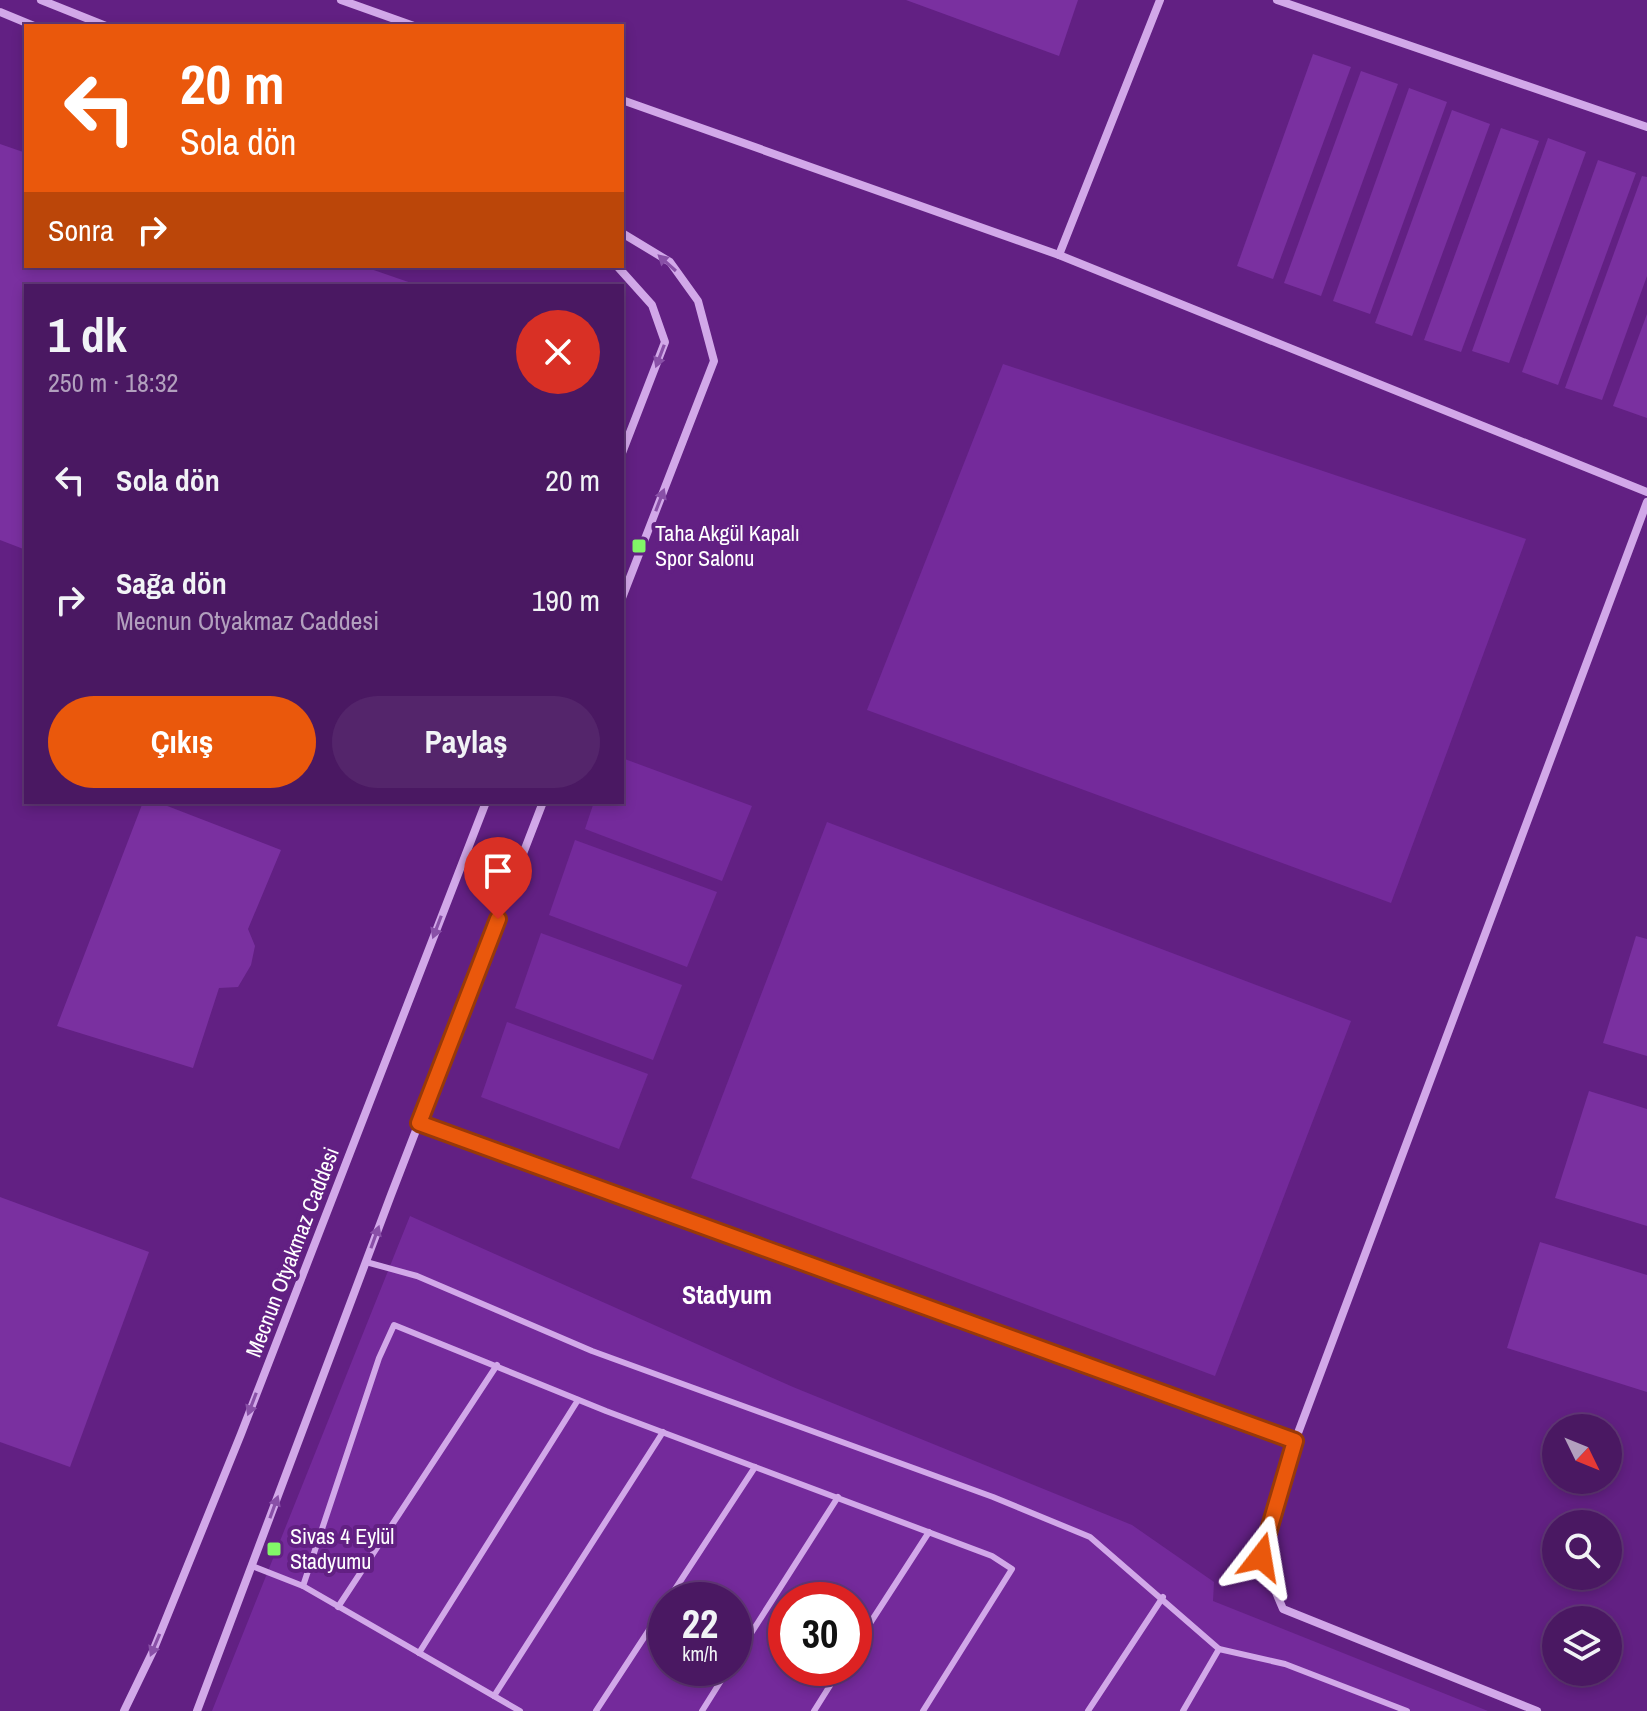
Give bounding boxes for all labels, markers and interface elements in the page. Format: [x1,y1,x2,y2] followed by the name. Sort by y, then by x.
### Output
[180,46,285,121] text: 20 m
[48,56,152,160] icon: left
[180,118,297,166] text: Sola dön
[130,208,174,252] icon: right
[48,210,114,250] text: Sonra
[657,254,677,272] one-way arrow
[48,302,127,367] text: 1 dk
[516,310,600,394] button: close
[653,344,666,368] one-way arrow
[48,365,178,400] text: 250 m · 18:32
[48,458,92,502] icon: left
[116,460,220,500] text: Sola dön
[545,460,600,500] text: 20 m
[654,488,667,512] one-way arrow
[655,518,800,573] place label: Taha Akgül Kapalı Spor Salonu
[630,537,648,555] marker: Taha Akgül Kapalı Spor Salonu
[116,563,227,603] text: Sağa dön
[48,578,92,622] icon: right
[532,580,600,620] text: 190 m
[116,603,379,638] text: Mecnun Otyakmaz Caddesi
[48,696,316,788] button: Çıkış
[332,696,600,788] button: Paylaş
[464,837,532,919] pin
[476,849,520,893] icon: arrive
[430,915,443,939] one-way arrow
[238,1143,346,1361] street label: Mecnun Otyakmaz Caddesi
[369,1225,382,1249] one-way arrow
[682,1277,772,1312] district label: Stadyum
[245,1392,258,1416] one-way arrow
[1542,1414,1622,1494] north arrow
[1542,1414,1622,1686] map controls
[269,1495,281,1519] one-way arrow
[1542,1510,1622,1590] button: search
[1219,1515,1303,1599] position arrow
[290,1521,394,1576] place label: Sivas 4 Eylül Stadyumu
[265,1540,283,1558] marker: Sivas 4 Eylül Stadyumu
[768,1582,872,1686] speed limit sign: 30
[682,1597,718,1650] text: 22
[1542,1606,1622,1686] button: layers
[148,1633,161,1657] one-way arrow
[682,1640,718,1667] text: km/h

